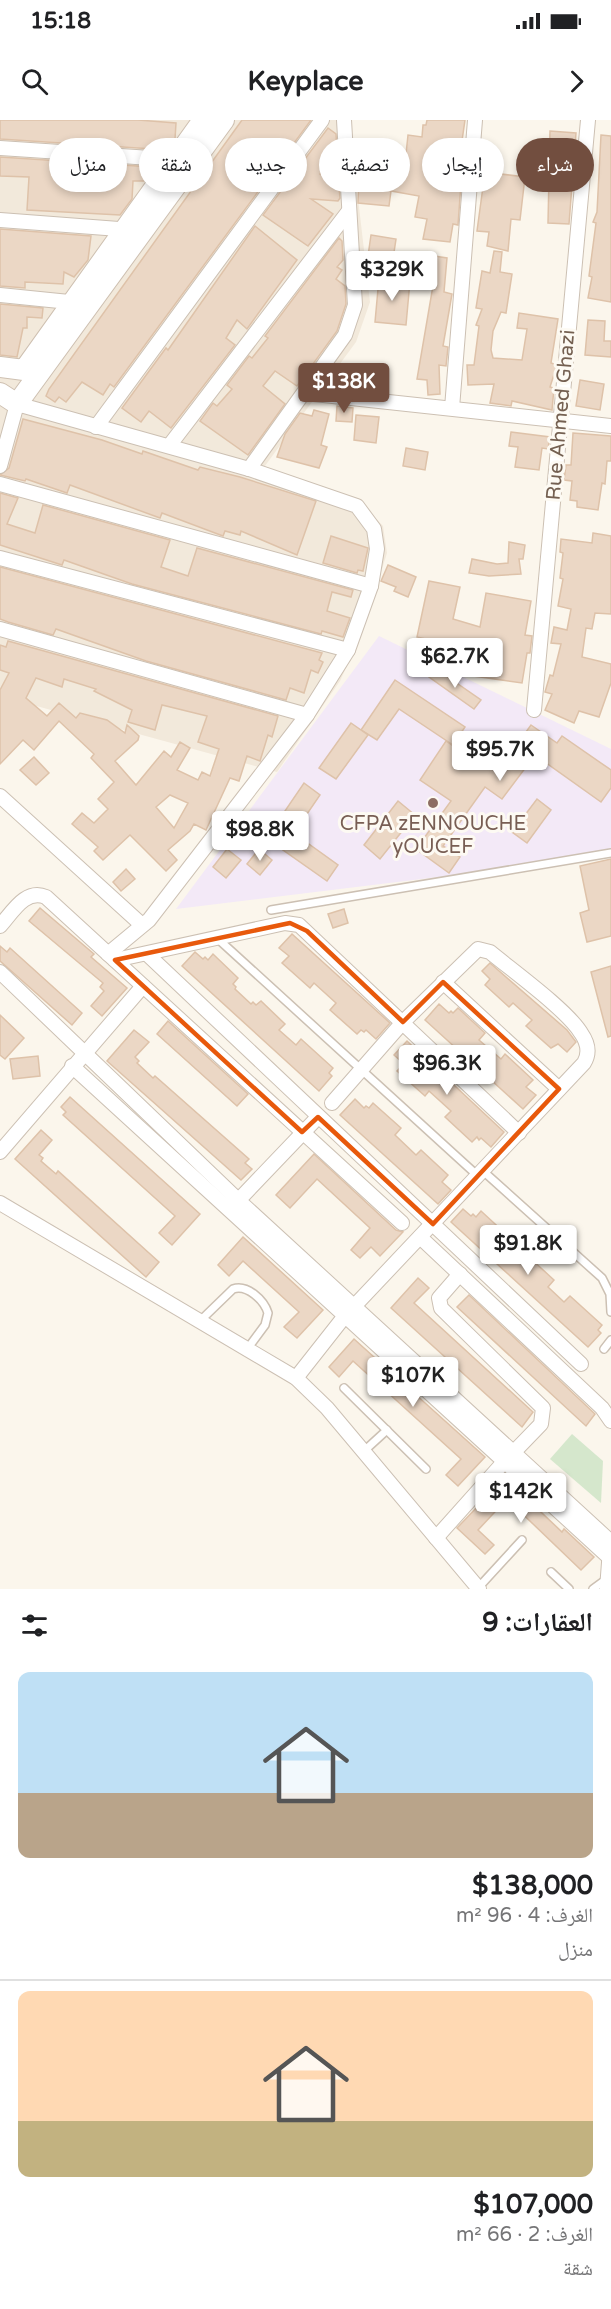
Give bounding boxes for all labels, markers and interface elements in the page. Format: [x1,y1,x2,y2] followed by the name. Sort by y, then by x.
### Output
[30,8,91,34] text: 15:18
[18,65,51,98] icon: search
[247,65,364,98] text: Keyplace
[560,65,593,98] icon: forward
[49,138,127,192] chip: منزل
[139,138,213,192] chip: شقة
[225,138,307,192] chip: جديد
[319,138,410,192] chip: تصفية
[422,138,504,192] chip: إيجار
[516,138,594,192] chip: شراء
[350,251,434,302] pin: $329K
[360,258,424,282] text: $329K
[542,329,580,501] street label: Rue Ahmed Ghazi
[302,363,386,414] pin: $138K
[312,370,376,394] text: $138K
[406,638,504,689] pin: $62.7K
[421,645,489,669] text: $62.7K
[451,731,549,782] pin: $95.7K
[466,738,534,762] text: $95.7K
[426,796,440,810] marker: CFPA zENNOUCHE yOUCEF
[211,811,309,862] pin: $98.8K
[340,812,526,859] place label: CFPA zENNOUCHE yOUCEF
[226,818,294,842] text: $98.8K
[398,1045,496,1096] pin: $96.3K
[413,1052,481,1076] text: $96.3K
[479,1225,577,1276] pin: $91.8K
[494,1232,562,1256] text: $91.8K
[371,1357,455,1408] pin: $107K
[381,1364,445,1388] text: $107K
[479,1473,563,1524] pin: $142K
[489,1480,553,1504] text: $142K
[482,1607,593,1638] text: العقارات: 9
[18,1609,51,1642] icon: filters
[252,1711,360,1819] icon: home
[472,1870,593,1901] text: $138,000
[456,1904,593,1928] text: الغرف: 4 · 96 m²
[558,1938,593,1962] text: منزل
[252,2030,360,2138] icon: home
[474,2189,593,2220] text: $107,000
[456,2223,593,2247] text: الغرف: 2 · 66 m²
[563,2257,593,2281] text: شقة

